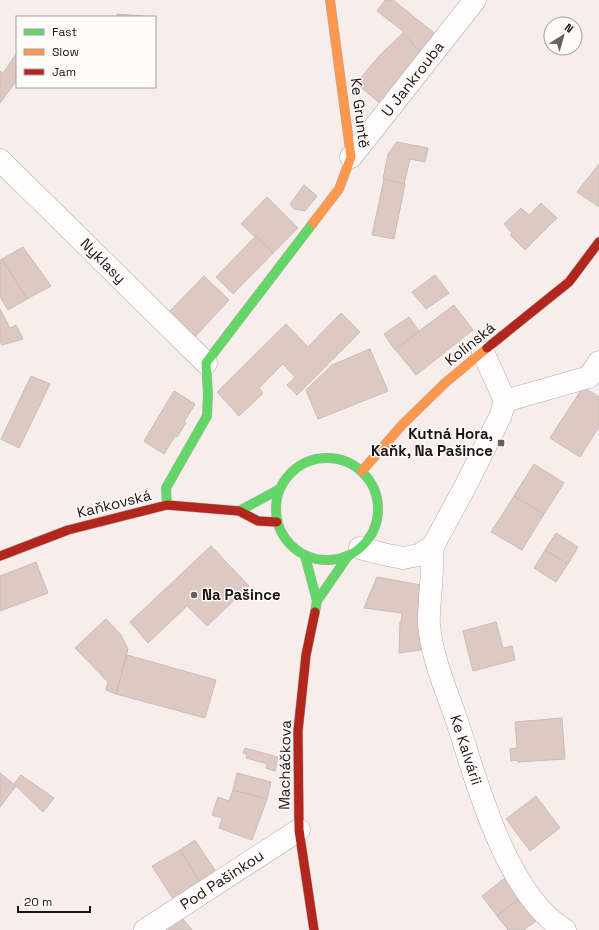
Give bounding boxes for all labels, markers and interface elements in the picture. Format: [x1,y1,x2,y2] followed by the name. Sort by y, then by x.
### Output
[16,16,156,88] legend
[543,16,583,56] north arrow
[562,20,576,36] text: N
[52,24,77,40] text: Fast
[377,37,448,120] street label: U Jankrouba
[52,44,79,60] text: Slow
[52,64,76,80] text: Jam
[347,77,374,149] street label: Ke Gruntě
[77,234,130,287] street label: Nyklasy
[441,317,499,370] street label: Kolínská
[371,424,493,460] place label: Kutná Hora, Kaňk, Na Pašince
[496,438,506,448] marker: Kutná Hora, Kaňk, Na Pašince
[75,485,153,522] street label: Kaňkovská
[202,585,281,604] place label: Na Pašince
[189,590,199,600] marker: Na Pašince
[446,712,487,787] street label: Ke Kalvárii
[274,719,295,810] street label: Macháčkova
[176,846,267,914] street label: Pod Pašinkou
[18,888,90,914] scale bar
[24,894,52,910] text: 20 m

